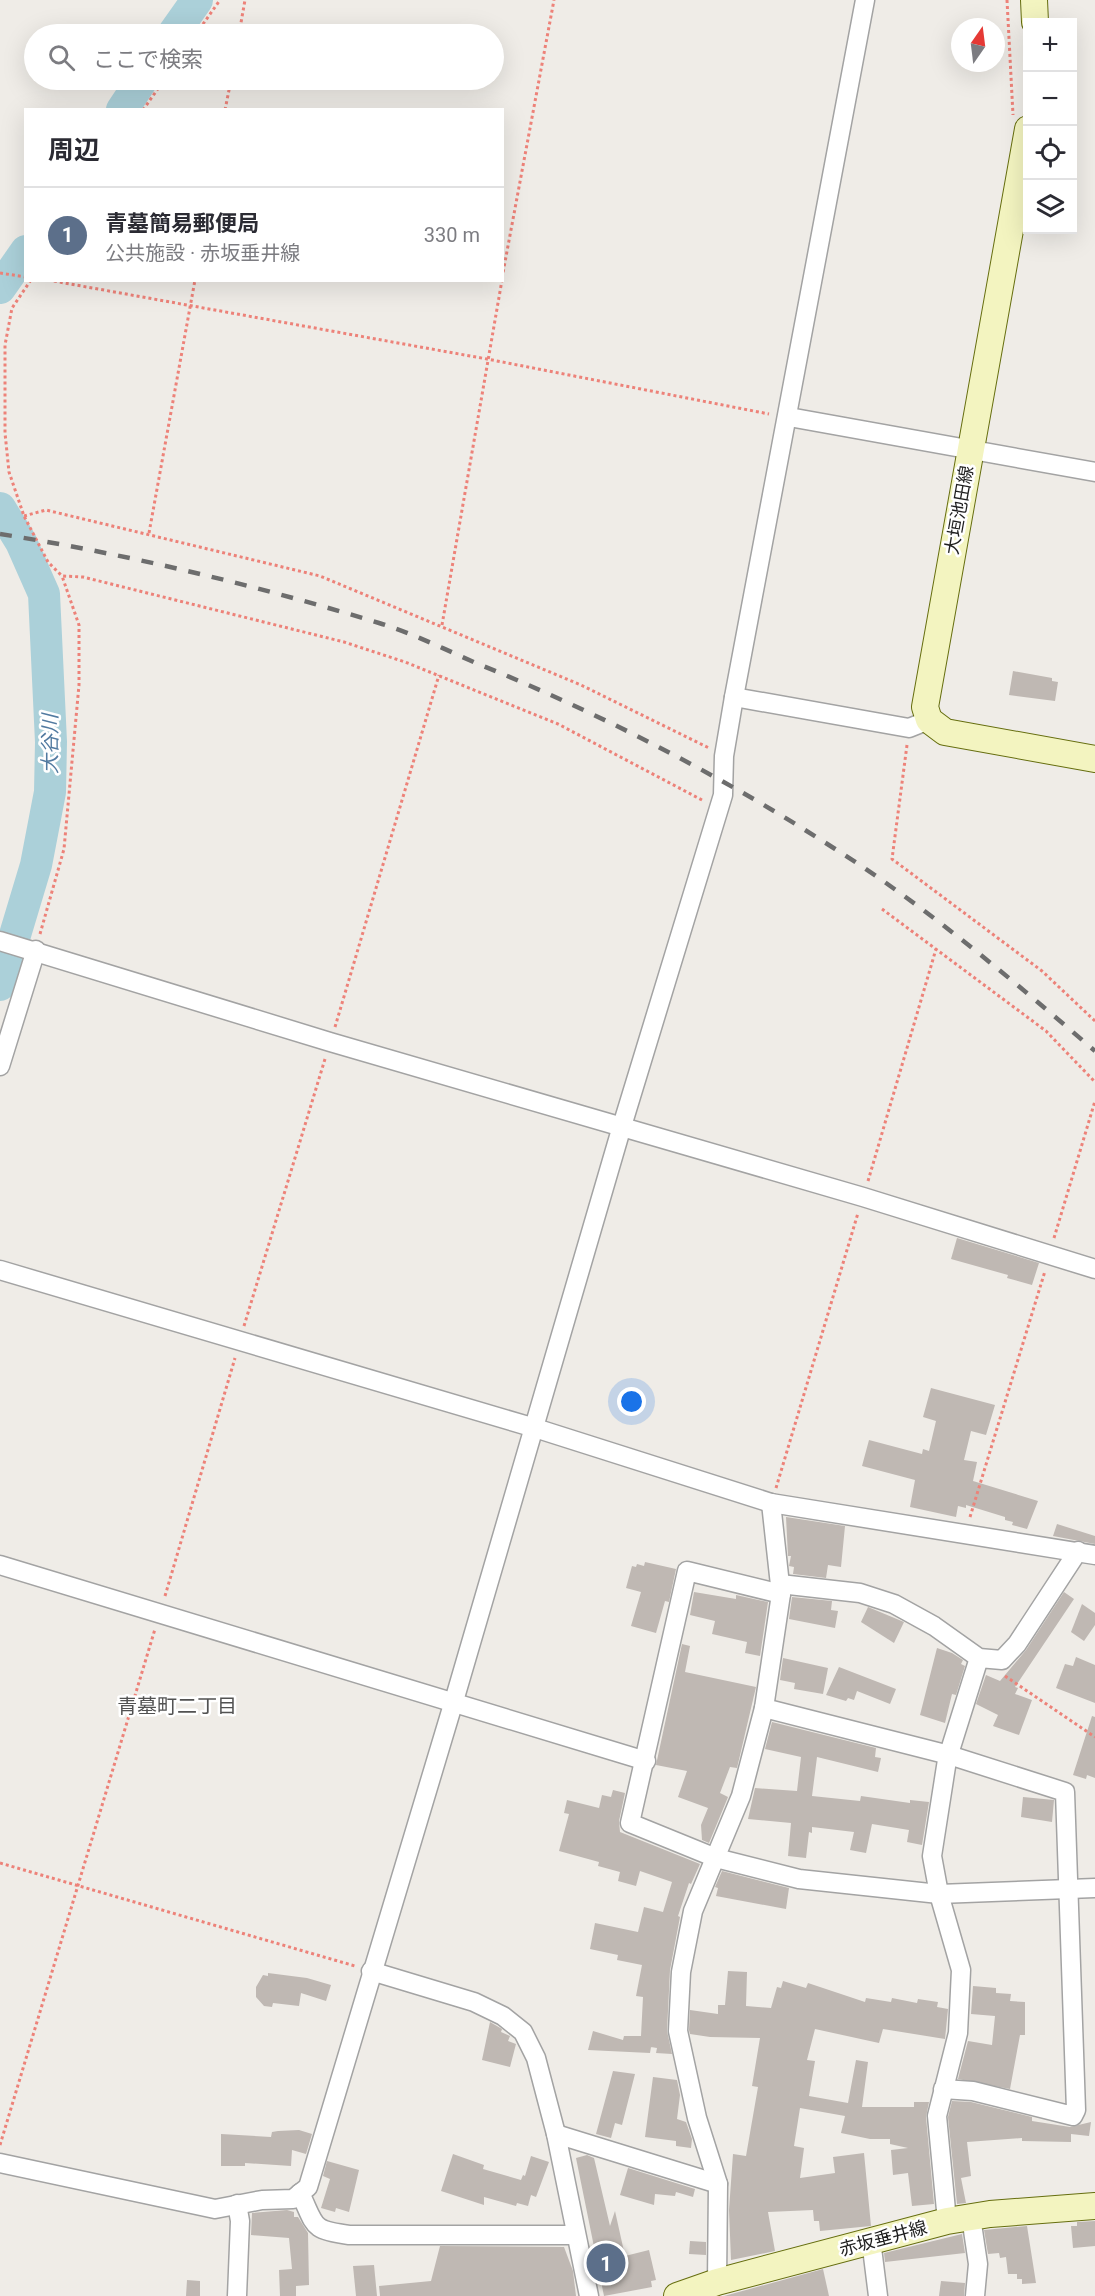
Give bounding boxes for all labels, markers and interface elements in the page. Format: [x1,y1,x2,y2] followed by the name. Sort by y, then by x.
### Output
[951,18,1005,72] north arrow
[1023,18,1077,234] map controls
[1023,18,1077,72] button: +
[24,24,504,90] search box
[45,41,78,74] icon: search
[93,47,203,72] text: ここで検索
[1023,72,1077,126] button: −
[1023,126,1077,180] button: locate
[48,135,100,165] text: 周辺
[1023,180,1077,234] button: layers
[105,211,259,236] text: 青墓簡易郵便局
[62,223,73,247] text: 1
[424,223,480,247] text: 330 m
[105,241,300,265] text: 公共施設 · 赤坂垂井線
[941,464,977,556] street label: 大垣池田線
[38,712,62,774] water label: 大谷川
[617,1387,646,1416] your location
[117,1694,237,1718] district label: 青墓町二丁目
[837,2216,929,2260] street label: 赤坂垂井線
[586,2240,626,2286] pin: 1

